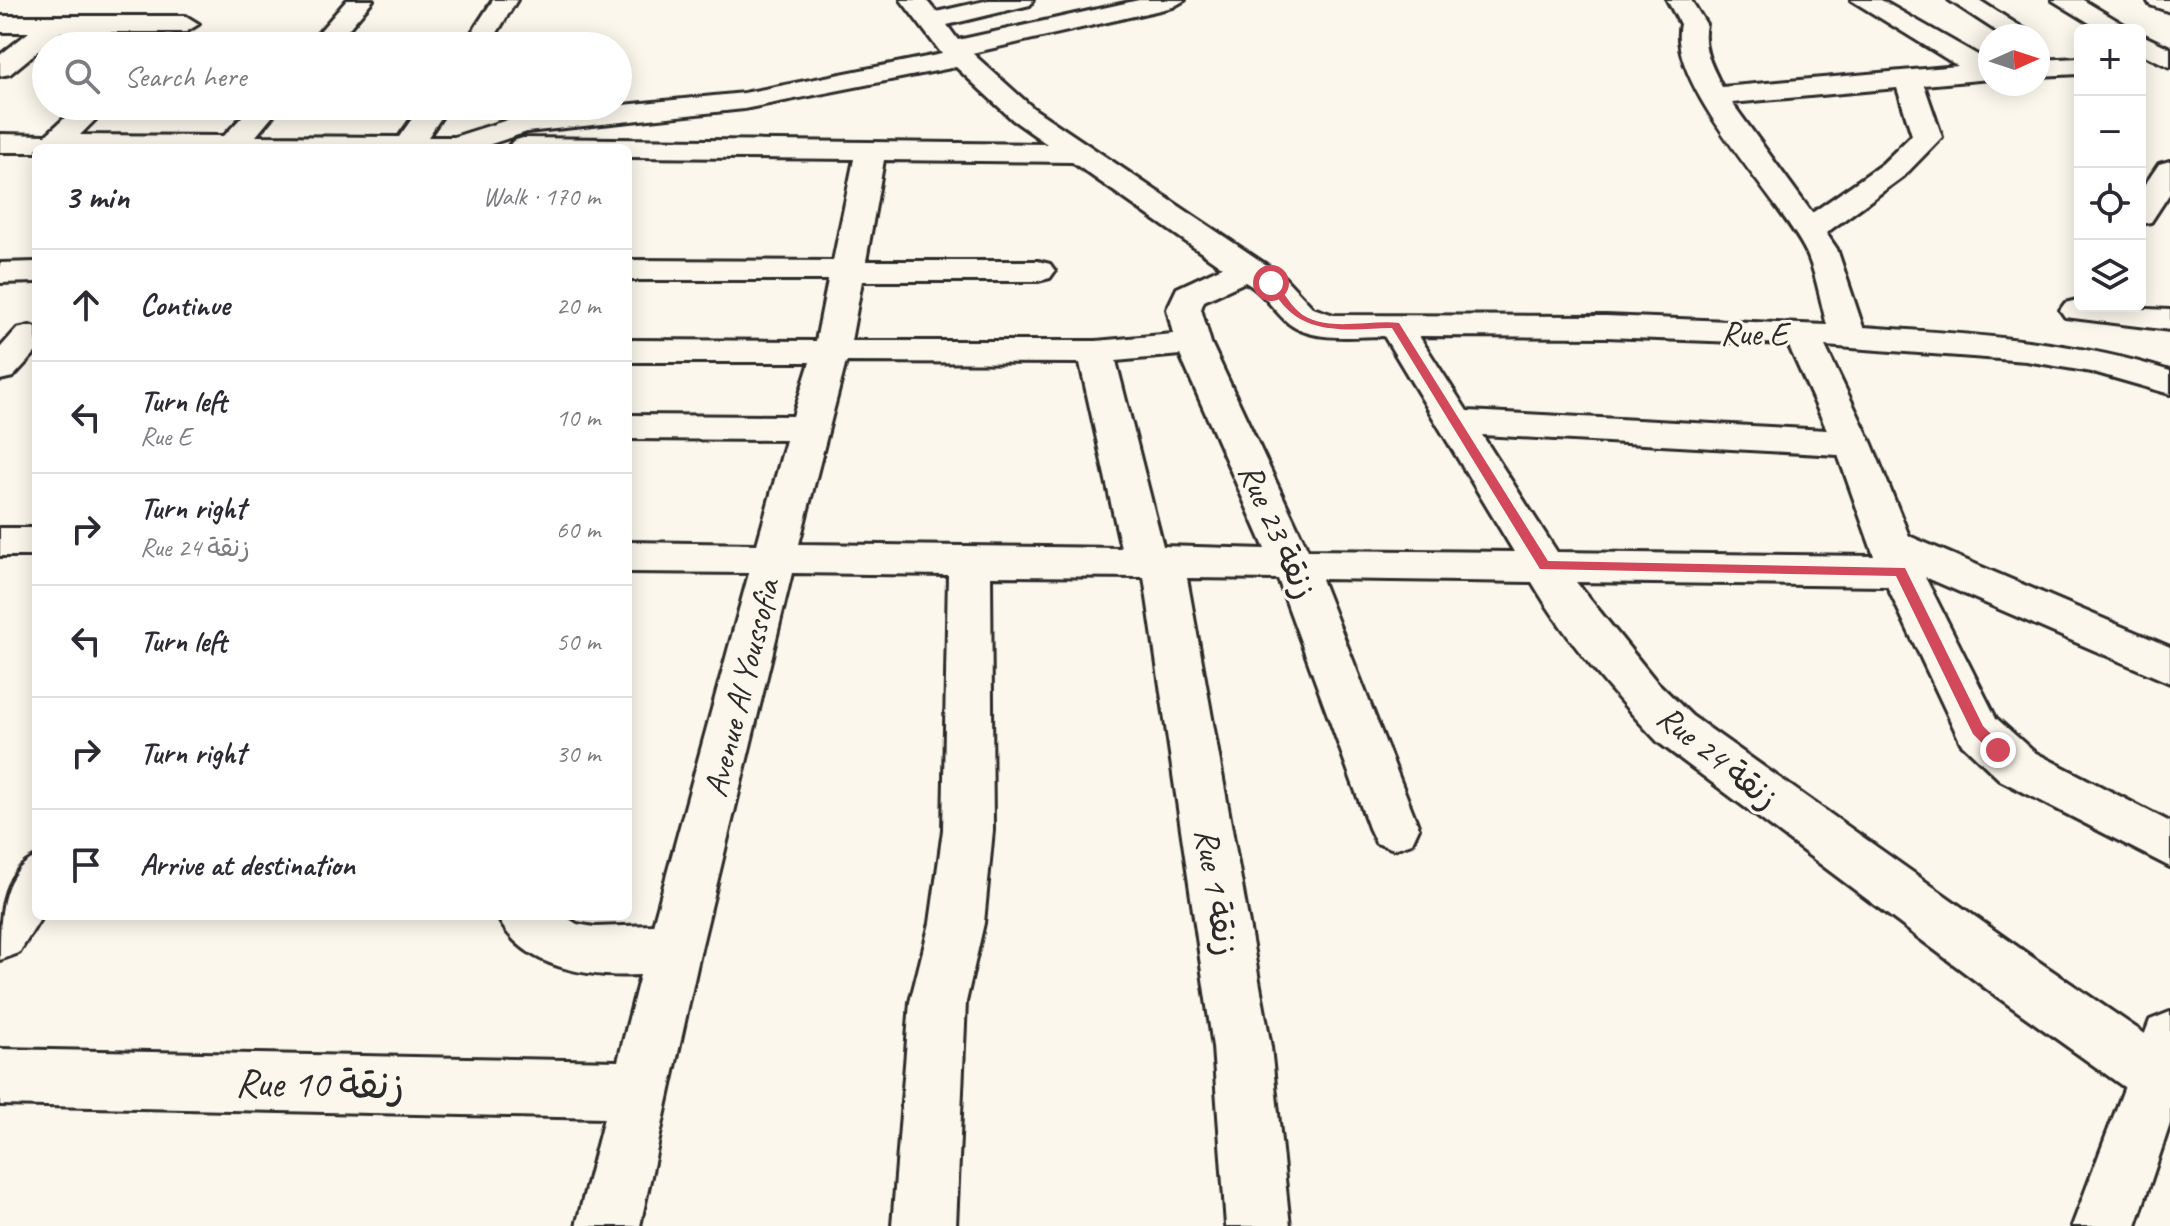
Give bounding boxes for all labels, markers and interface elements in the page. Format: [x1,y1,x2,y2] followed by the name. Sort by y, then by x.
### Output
[1978,24,2050,96] north arrow
[2074,24,2146,312] map controls
[2074,24,2146,96] button: +
[32,32,632,120] search box
[60,54,104,98] icon: search
[124,57,246,95] text: Search here
[2074,96,2146,168] button: −
[2074,168,2146,240] button: locate
[64,175,129,218] text: 3 min
[483,180,600,213] text: Walk · 170 m
[2074,240,2146,312] button: layers
[1253,265,1289,301] route start
[64,283,108,327] icon: ahead
[140,286,230,324] text: Continue
[556,289,600,322] text: 20 m
[1720,311,1792,355] street label: Rue E
[140,382,227,420] text: Turn left
[64,395,108,439] icon: left
[556,401,600,434] text: 10 m
[140,420,191,453] text: Rue E
[1229,457,1327,605] street label: Rue 23 زنقة
[140,489,245,527] text: Turn right
[64,507,108,551] icon: right
[556,513,600,546] text: 60 m
[140,531,250,564] text: Rue 24 زنقة
[693,573,789,801] street label: Avenue Al Youssofia
[64,619,108,663] icon: left
[140,622,227,660] text: Turn left
[556,625,600,658] text: 50 m
[1649,695,1787,819] street label: Rue 24 زنقة
[64,731,108,775] icon: right
[1980,732,2016,768] route end
[140,734,245,772] text: Turn right
[556,737,600,770] text: 30 m
[1186,825,1248,959] street label: Rue 1 زنقة
[64,843,108,887] icon: arrive
[140,846,355,884] text: Arrive at destination
[235,1058,405,1110] street label: Rue 10 زنقة

